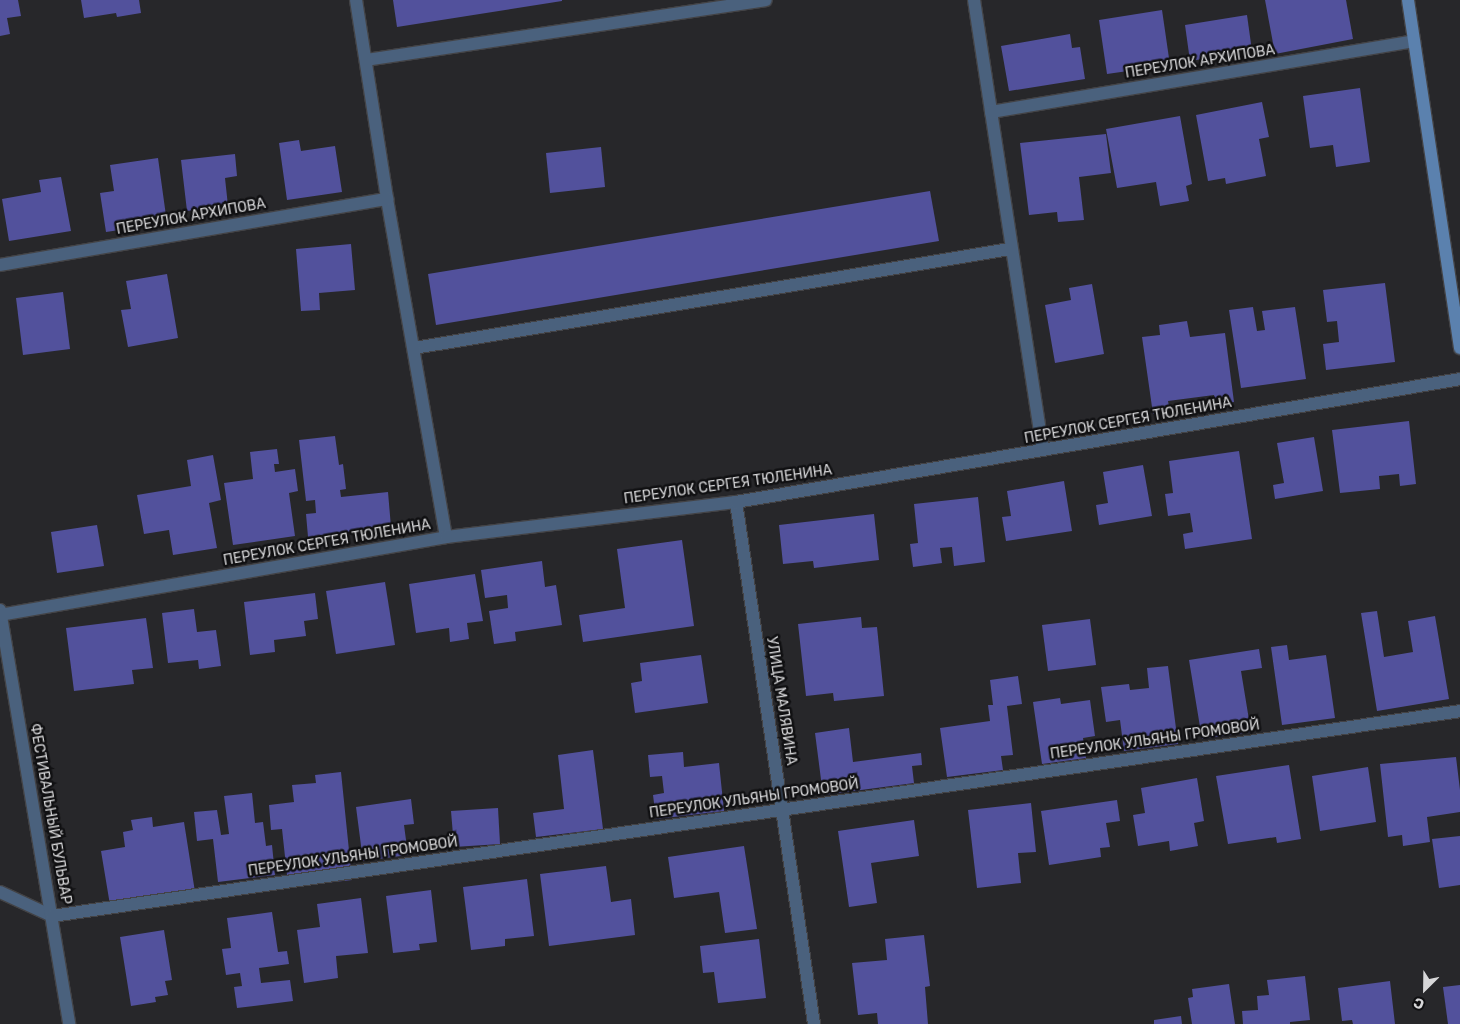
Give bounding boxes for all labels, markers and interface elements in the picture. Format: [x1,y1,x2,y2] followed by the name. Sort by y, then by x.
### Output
[1124,42,1276,82] street label: ПЕРЕУЛОК АРХИПОВА
[115,196,267,238] street label: ПЕРЕУЛОК АРХИПОВА
[1023,394,1233,448] street label: ПЕРЕУЛОК СЕРГЕЯ ТЮЛЕНИНА
[623,462,833,508] street label: ПЕРЕУЛОК СЕРГЕЯ ТЮЛЕНИНА
[222,516,432,570] street label: ПЕРЕУЛОК СЕРГЕЯ ТЮЛЕНИНА
[763,636,799,766] street label: УЛИЦА МАЛЯВИНА
[1049,717,1261,763] street label: ПЕРЕУЛОК УЛЬЯНЫ ГРОМОВОЙ
[26,722,74,906] street label: ФЕСТИВАЛЬНЫЙ БУЛЬВАР
[648,776,860,822] street label: ПЕРЕУЛОК УЛЬЯНЫ ГРОМОВОЙ
[247,834,459,880] street label: ПЕРЕУЛОК УЛЬЯНЫ ГРОМОВОЙ
[1400,964,1450,1014] north arrow
[1411,994,1427,1013] text: С

